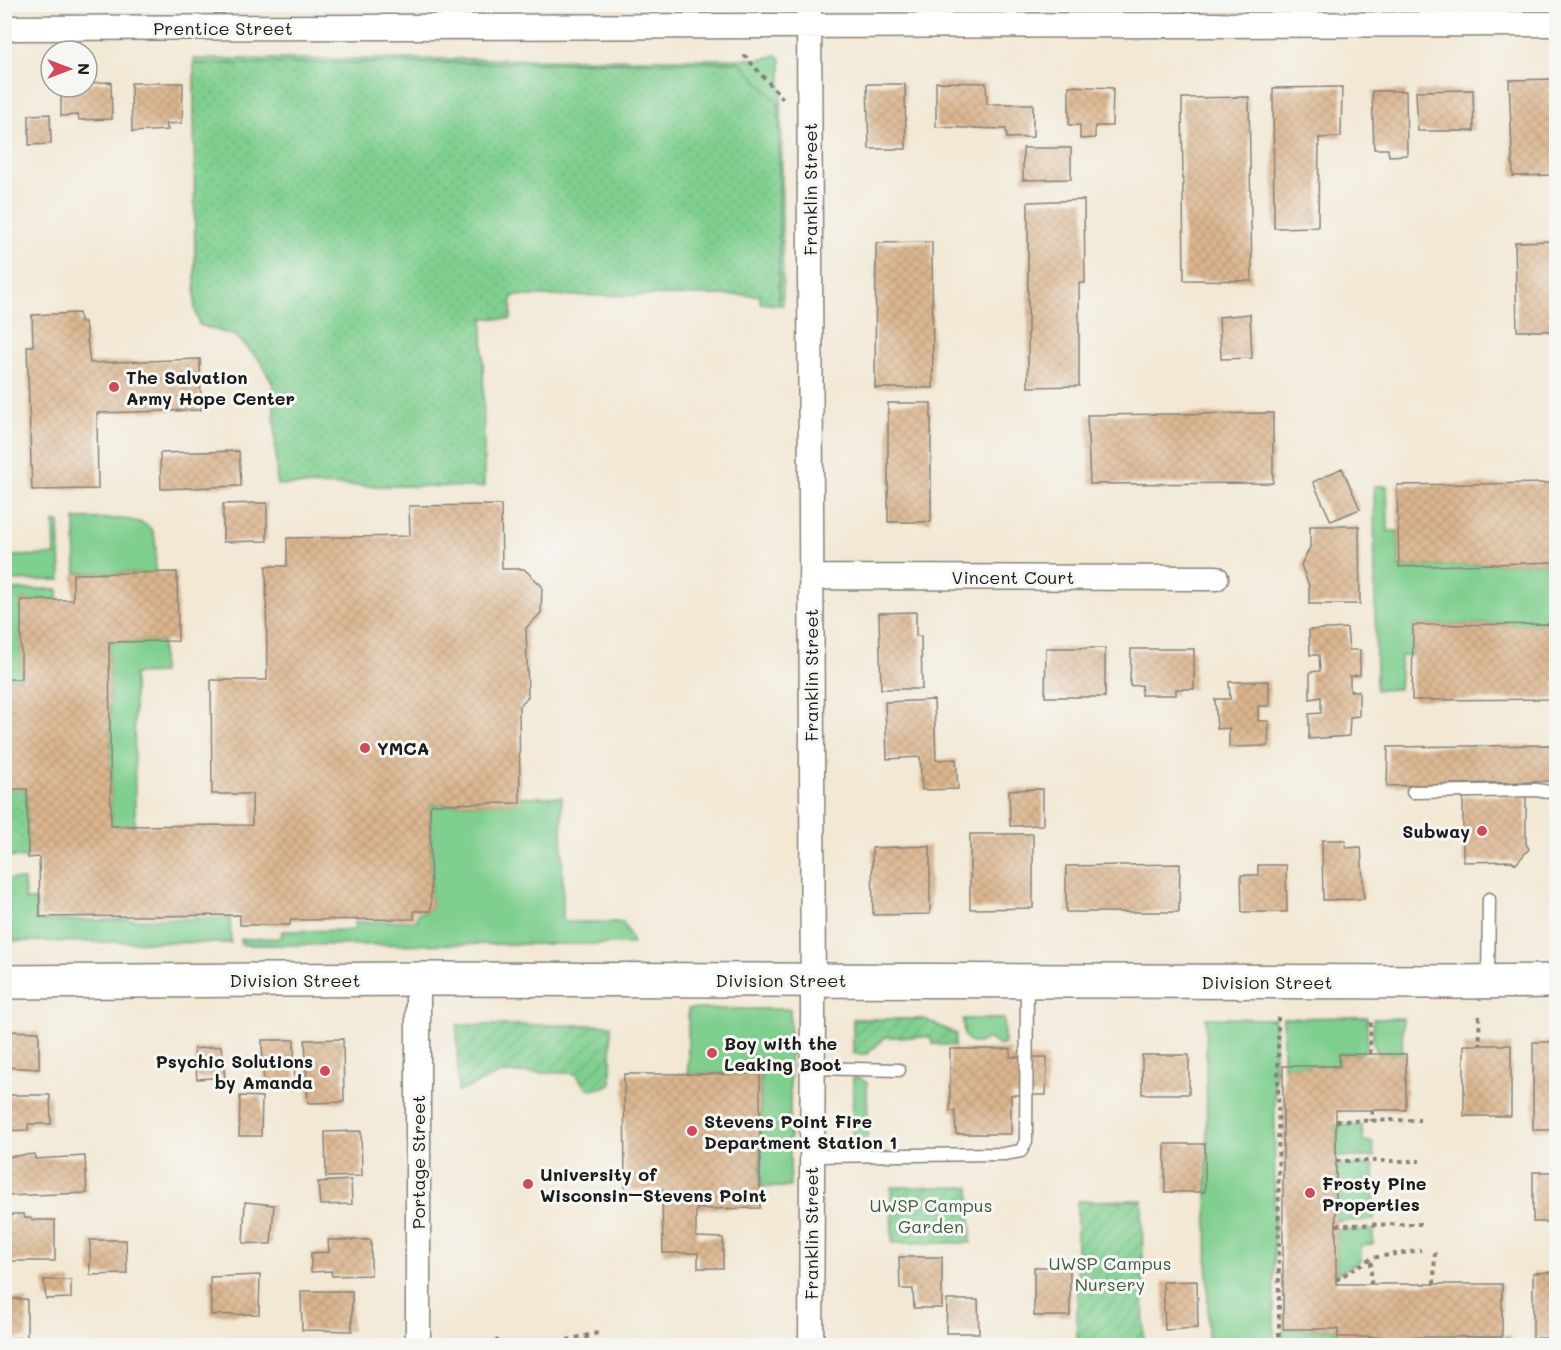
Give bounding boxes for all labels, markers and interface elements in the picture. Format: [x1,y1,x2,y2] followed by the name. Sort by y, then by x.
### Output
[153,16,293,40] street label: Prentice Street
[39,39,99,99] north arrow
[74,63,95,75] text: N
[798,123,822,255] street label: Franklin Street
[126,365,295,410] place label: The Salvation Army Hope Center
[107,380,121,394] marker: The Salvation Army Hope Center
[952,565,1074,589] street label: Vincent Court
[799,609,823,741] street label: Franklin Street
[377,736,429,760] place label: YMCA
[358,741,372,755] marker: YMCA
[1402,819,1470,843] place label: Subway
[1475,824,1489,838] marker: Subway
[230,968,360,992] street label: Division Street
[716,968,846,992] street label: Division Street
[1202,970,1332,994] street label: Division Street
[724,1031,842,1076] place label: Boy with the Leaking Boot
[705,1046,719,1060] marker: Boy with the Leaking Boot
[156,1049,313,1094] place label: Psychic Solutions by Amanda
[318,1064,332,1078] marker: Psychic Solutions by Amanda
[406,1095,430,1229] street label: Portage Street
[704,1109,897,1154] place label: Stevens Point Fire Department Station 1
[685,1124,699,1138] marker: Stevens Point Fire Department Station 1
[540,1162,767,1207] place label: University of Wisconsin–Stevens Point
[799,1167,823,1299] street label: Franklin Street
[1322,1171,1427,1216] place label: Frosty Pine Properties
[521,1177,535,1191] marker: University of Wisconsin–Stevens Point
[1303,1186,1317,1200] marker: Frosty Pine Properties
[870,1193,992,1238] park label: UWSP Campus Garden
[1049,1251,1171,1296] park label: UWSP Campus Nursery

